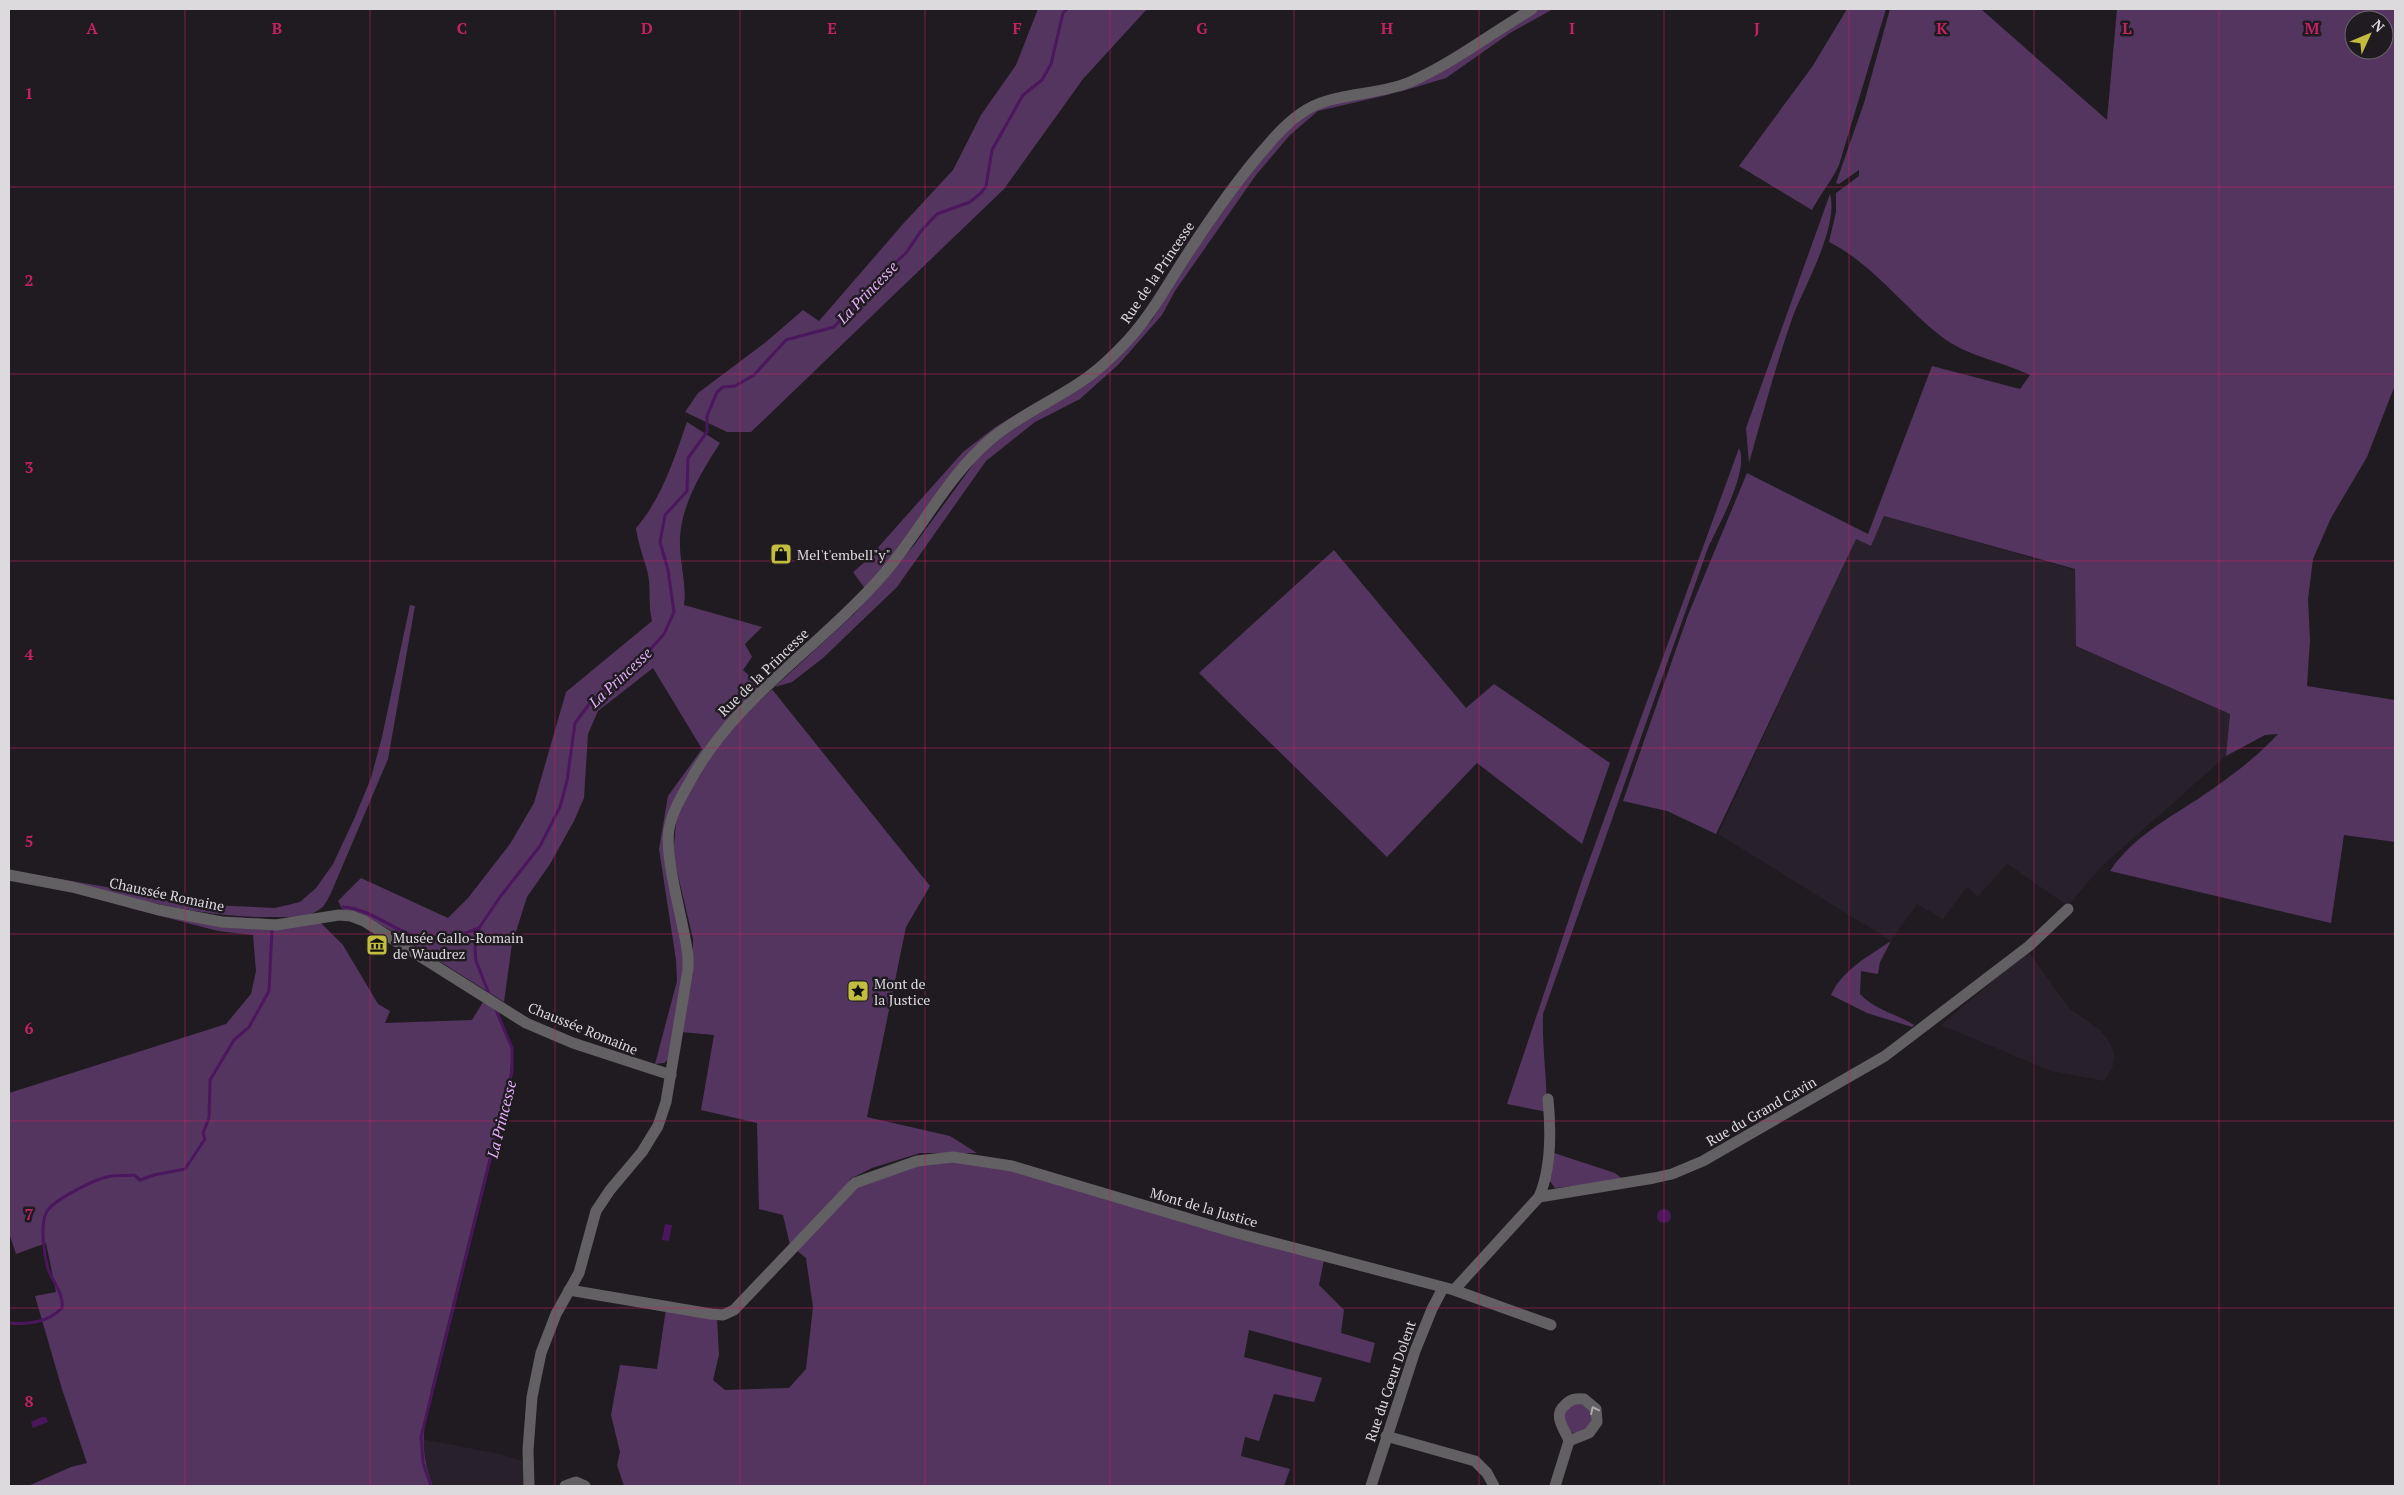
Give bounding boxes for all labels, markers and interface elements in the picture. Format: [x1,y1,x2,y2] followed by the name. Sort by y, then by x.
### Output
[2344,10,2394,60] north arrow
[2368,15,2389,36] text: N
[86,17,98,39] text: A
[272,17,282,39] text: B
[457,17,467,39] text: C
[641,17,653,39] text: D
[827,17,837,39] text: E
[1012,17,1022,39] text: F
[1196,17,1208,39] text: G
[1381,17,1393,39] text: H
[1569,17,1575,39] text: I
[1754,17,1760,39] text: J
[1936,17,1948,39] text: K
[2122,17,2132,39] text: L
[2305,17,2320,39] text: M
[24,82,34,104] text: 1
[1116,217,1198,327] street label: Rue de la Princesse
[832,256,902,328] water label: La Princesse
[24,269,34,291] text: 2
[24,456,34,478] text: 3
[769,542,793,566] shop icon: Mel't'embell"y"
[797,545,891,564] place label: Mel't'embell"y"
[714,624,812,720] street label: Rue de la Princesse
[24,643,34,665] text: 4
[583,643,656,712] water label: La Princesse
[24,830,34,852] text: 5
[108,873,226,915] street label: Chaussée Romaine
[393,928,524,963] place label: Musée Gallo-Romain de Waudrez
[365,933,389,957] museum icon: Musée Gallo-Romain de Waudrez
[874,974,930,1009] place label: Mont de la Justice
[846,979,870,1003] place icon: Mont de la Justice
[525,997,641,1059] street label: Chaussée Romaine
[24,1017,34,1039] text: 6
[1703,1071,1820,1150] street label: Rue du Grand Cavin
[481,1078,520,1161] water label: La Princesse
[1148,1183,1260,1231] street label: Mont de la Justice
[24,1203,34,1225] text: 7
[1360,1317,1420,1444] street label: Rue du Cœur Dolent
[24,1390,34,1412] text: 8
[1589,1406,1600,1415] one-way arrow

